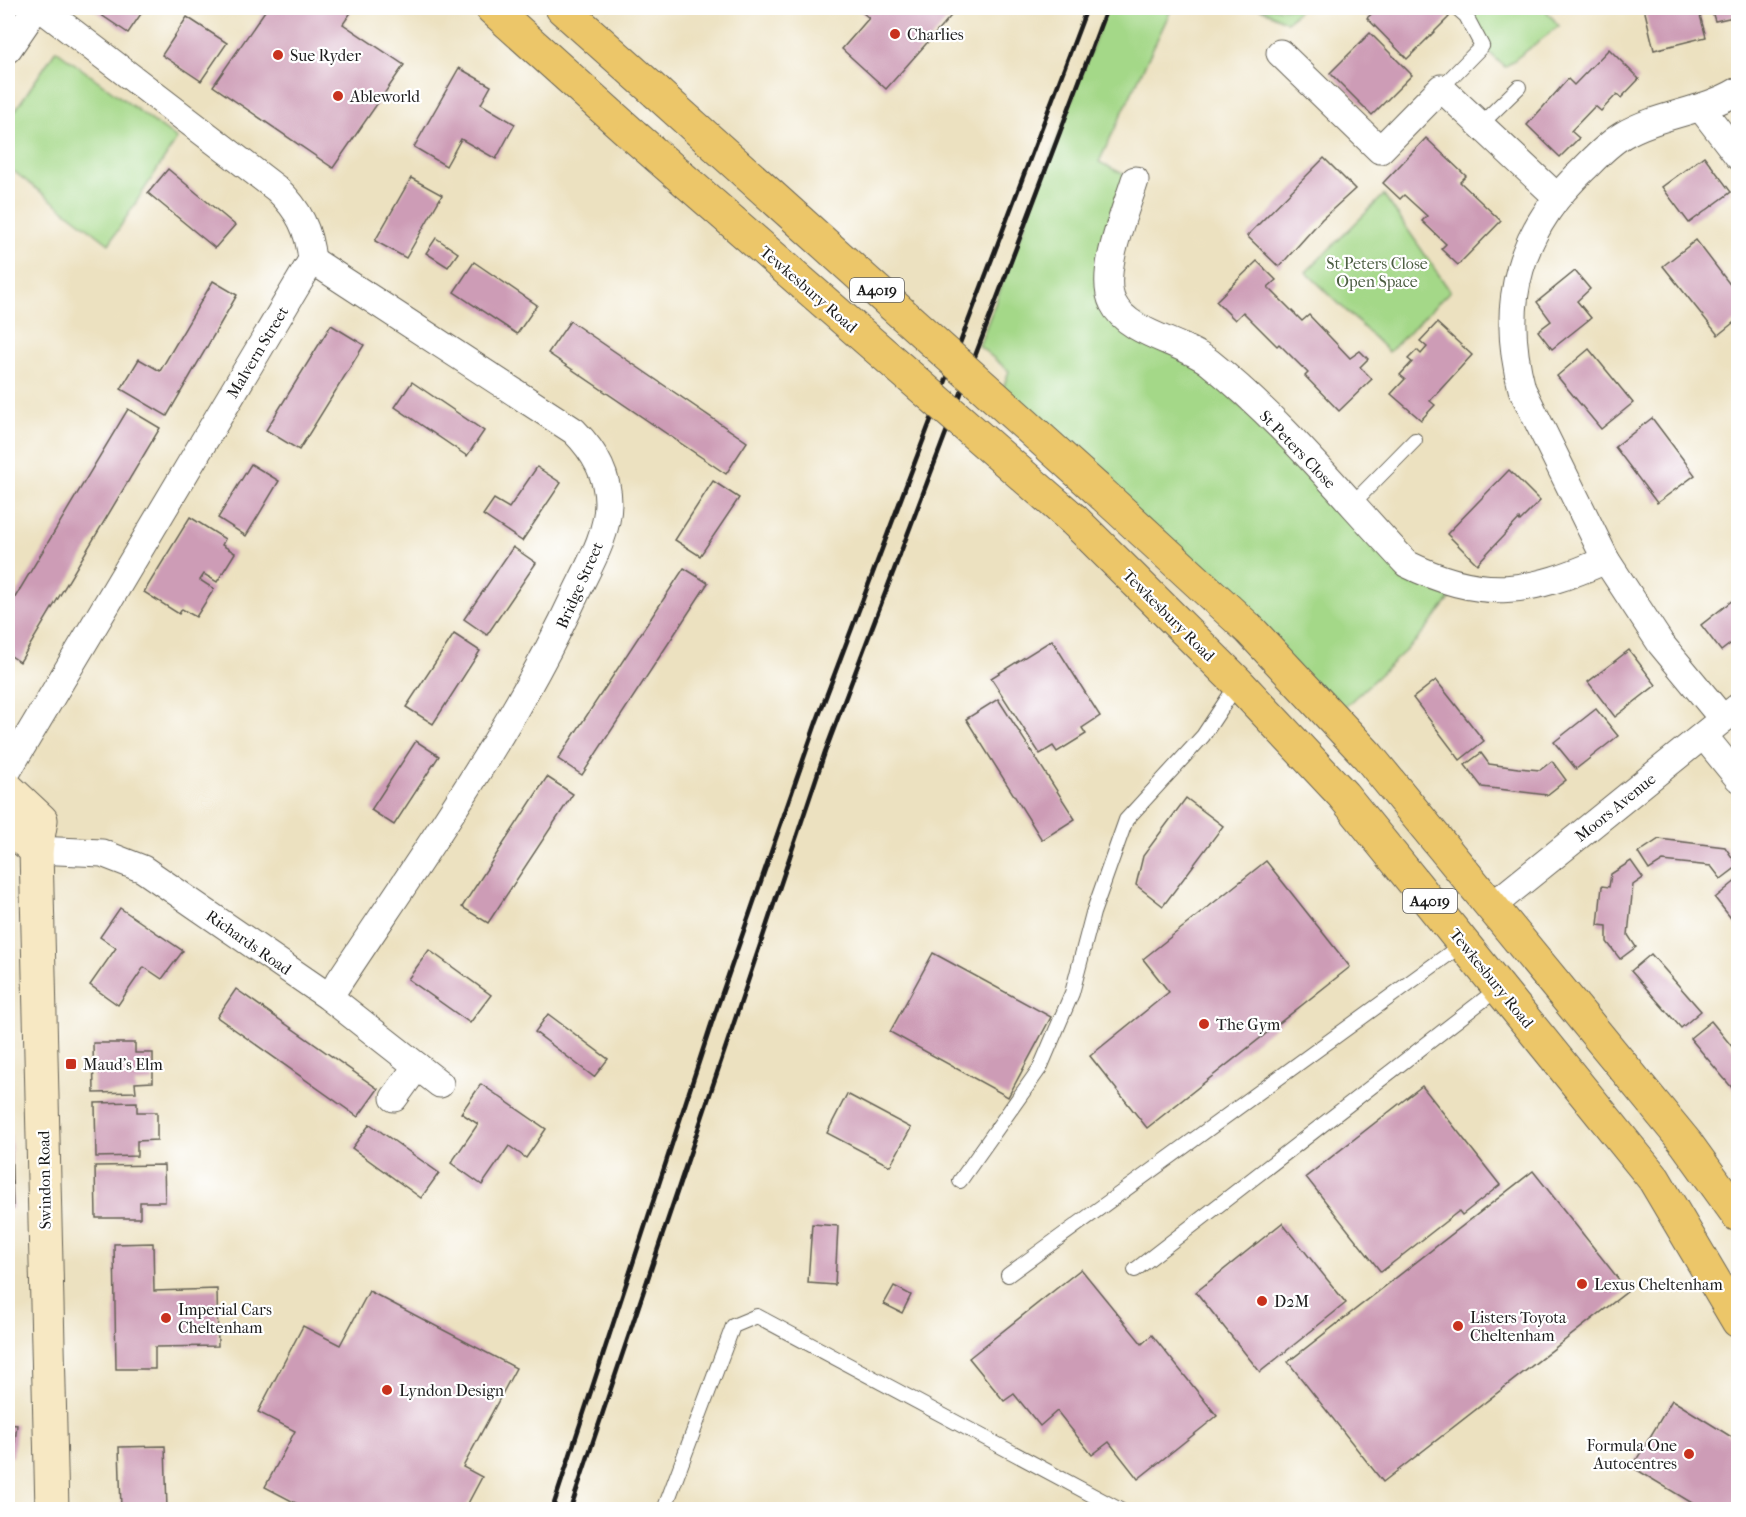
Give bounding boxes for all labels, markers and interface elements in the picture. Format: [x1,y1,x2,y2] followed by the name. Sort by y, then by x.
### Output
[907,25,964,44] place label: Charlies
[888,27,902,41] marker: Charlies
[290,46,361,65] place label: Sue Ryder
[271,48,285,62] marker: Sue Ryder
[349,87,420,106] place label: Ableworld
[331,89,345,103] marker: Ableworld
[756,242,861,337] street label: Tewkesbury Road
[1326,254,1428,291] park label: St Peters Close Open Space
[850,278,904,302] road number: A4019
[223,303,292,402] street label: Malvern Street
[1256,406,1340,492] street label: St Peters Close
[552,539,607,631] street label: Bridge Street
[1119,565,1219,666] street label: Tewkesbury Road
[1571,769,1660,846] street label: Moors Avenue
[1403,889,1457,913] road number: A4019
[202,906,295,979] street label: Richards Road
[1446,925,1538,1032] street label: Tewkesbury Road
[1216,1015,1281,1034] place label: The Gym
[1197,1017,1211,1031] marker: The Gym
[83,1055,164,1074] place label: Maud's Elm
[64,1057,78,1071] marker: Maud's Elm
[34,1130,55,1230] street label: Swindon Road
[1594,1275,1723,1294] place label: Lexus Cheltenham
[1575,1277,1589,1291] marker: Lexus Cheltenham
[1274,1292,1309,1311] place label: D2M
[1255,1294,1269,1308] marker: D2M
[178,1300,272,1337] place label: Imperial Cars Cheltenham
[1470,1308,1567,1345] place label: Listers Toyota Cheltenham
[159,1311,173,1325] marker: Imperial Cars Cheltenham
[1451,1319,1465,1333] marker: Listers Toyota Cheltenham
[399,1381,505,1400] place label: Lyndon Design
[380,1383,394,1397] marker: Lyndon Design
[1586,1436,1677,1473] place label: Formula One Autocentres
[1682,1447,1696,1461] marker: Formula One Autocentres

